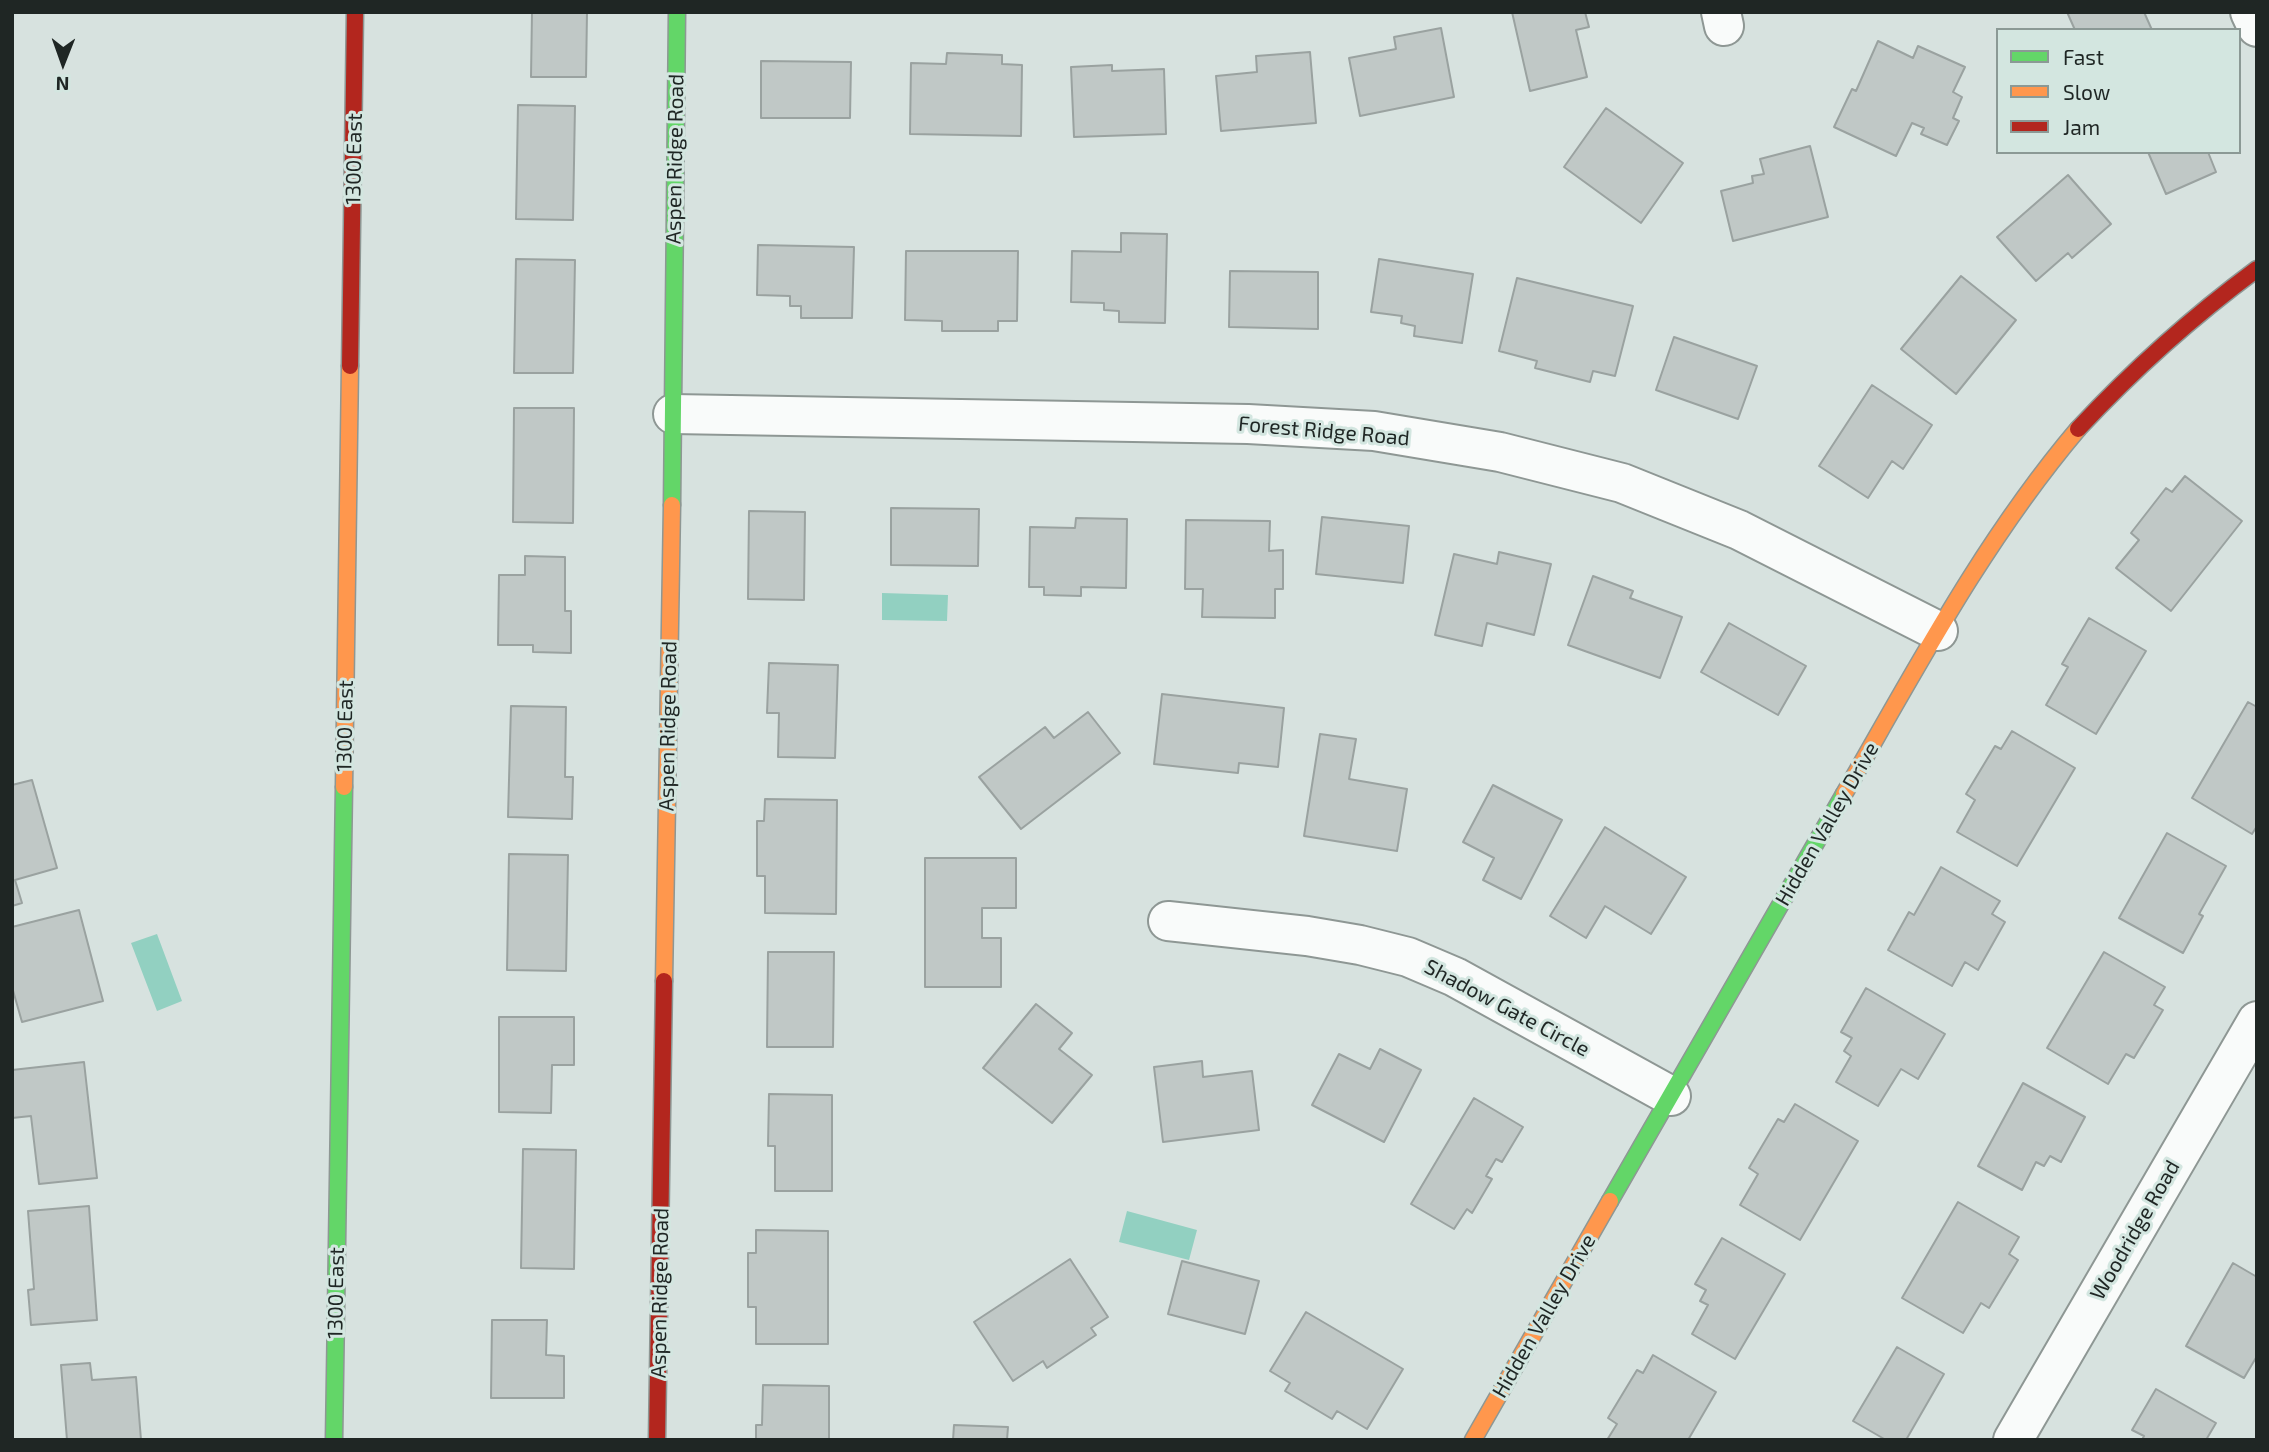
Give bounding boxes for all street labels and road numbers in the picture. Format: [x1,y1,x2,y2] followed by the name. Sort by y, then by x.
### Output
[661,74,689,244] street label: Aspen Ridge Road
[341,113,367,205] street label: 1300 East
[1237,411,1411,451] street label: Forest Ridge Road
[654,641,682,811] street label: Aspen Ridge Road
[332,680,358,772] street label: 1300 East
[1770,738,1884,910] street label: Hidden Valley Drive
[1420,954,1594,1062] street label: Shadow Gate Circle
[2085,1156,2185,1304] street label: Woodridge Road
[646,1208,674,1378] street label: Aspen Ridge Road
[1487,1230,1601,1402] street label: Hidden Valley Drive
[323,1247,349,1339] street label: 1300 East

